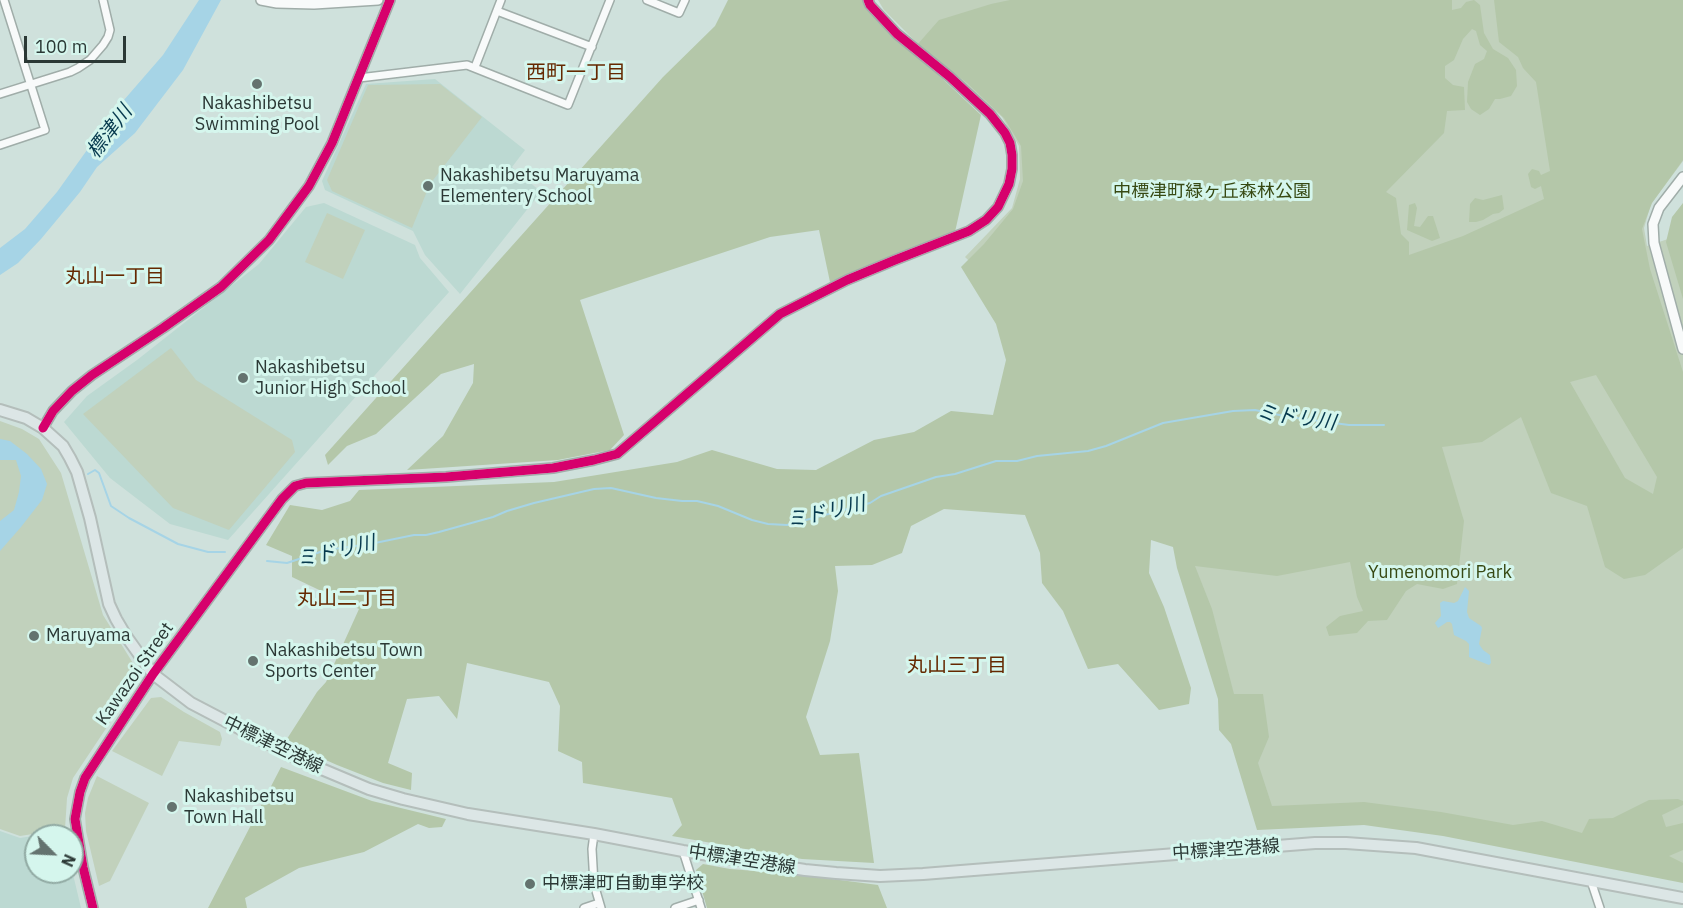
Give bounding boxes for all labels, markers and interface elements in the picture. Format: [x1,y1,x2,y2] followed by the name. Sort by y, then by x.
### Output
[27,24,129,62] scale bar
[35,35,87,58] text: 100 m
[526,61,626,85] district label: 西町一丁目
[250,77,264,91] marker: Nakashibetsu Swimming Pool
[195,93,319,136] place label: Nakashibetsu Swimming Pool
[82,101,138,163] water label: 標津川
[440,165,639,207] place label: Nakashibetsu Maruyama Elementery School
[421,179,435,193] marker: Nakashibetsu Maruyama Elementery School
[1113,181,1311,203] park label: 中標津町緑ヶ丘森林公園
[65,265,165,289] district label: 丸山一丁目
[255,357,406,400] place label: Nakashibetsu Junior High School
[236,371,250,385] marker: Nakashibetsu Junior High School
[1255,401,1337,435] water label: ミドリ川
[784,492,868,534] water label: ミドリ川
[294,531,378,573] water label: ミドリ川
[1368,562,1512,584] park label: Yumenomori Park
[297,587,397,611] district label: 丸山二丁目
[92,619,178,729] street label: Kawazoi Street
[46,625,131,647] place label: Maruyama
[27,629,41,643] marker: Maruyama
[265,640,423,682] place label: Nakashibetsu Town Sports Center
[246,654,260,668] marker: Nakashibetsu Town Sports Center
[907,654,1007,678] district label: 丸山三丁目
[220,712,326,778] street label: 中標津空港線
[184,786,294,828] place label: Nakashibetsu Town Hall
[165,800,179,814] marker: Nakashibetsu Town Hall
[24,824,84,884] north arrow
[1171,835,1281,865] street label: 中標津空港線
[687,841,797,879] street label: 中標津空港線
[57,851,80,870] text: N
[542,873,704,895] place label: 中標津町自動車学校
[523,877,537,891] marker: 中標津町自動車学校

